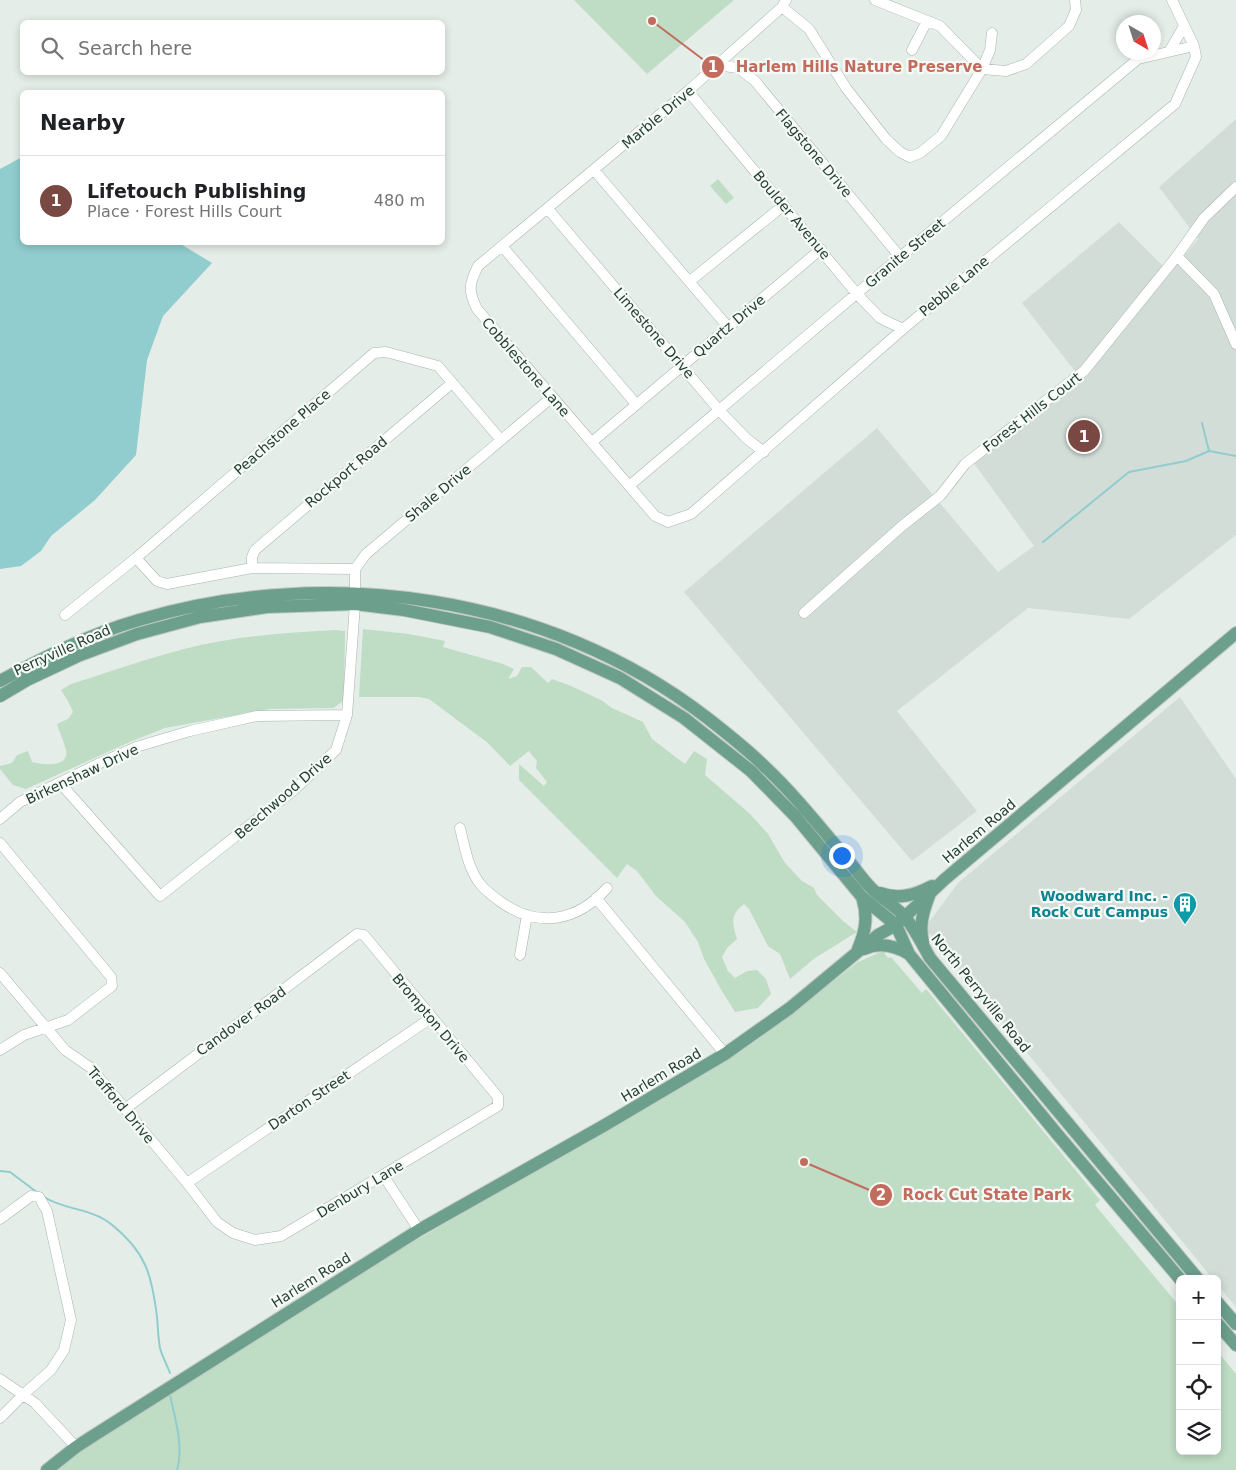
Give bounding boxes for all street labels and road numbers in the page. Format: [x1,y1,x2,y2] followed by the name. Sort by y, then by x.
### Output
[619,82,697,152] street label: Marble Drive
[773,106,855,200] street label: Flagstone Drive
[750,167,834,263] street label: Boulder Avenue
[862,215,948,291] street label: Granite Street
[916,253,992,319] street label: Pebble Lane
[610,285,698,381] street label: Limestone Drive
[690,291,768,361] street label: Quartz Drive
[479,314,573,420] street label: Cobblestone Lane
[980,369,1085,455] street label: Forest Hills Court
[231,386,333,478] street label: Peachstone Place
[302,433,390,511] street label: Rockport Road
[402,461,474,525] street label: Shale Drive
[11,621,113,679] street label: Perryville Road
[23,741,141,807] street label: Birkenshaw Drive
[231,750,335,842] street label: Beechwood Drive
[939,796,1019,866] street label: Harlem Road
[928,931,1034,1055] street label: North Perryville Road
[389,970,473,1066] street label: Brompton Drive
[193,983,289,1059] street label: Candover Road
[618,1045,704,1105] street label: Harlem Road
[84,1063,158,1147] street label: Trafford Drive
[265,1067,353,1133] street label: Darton Street
[314,1157,406,1221] street label: Denbury Lane
[268,1249,354,1311] street label: Harlem Road

